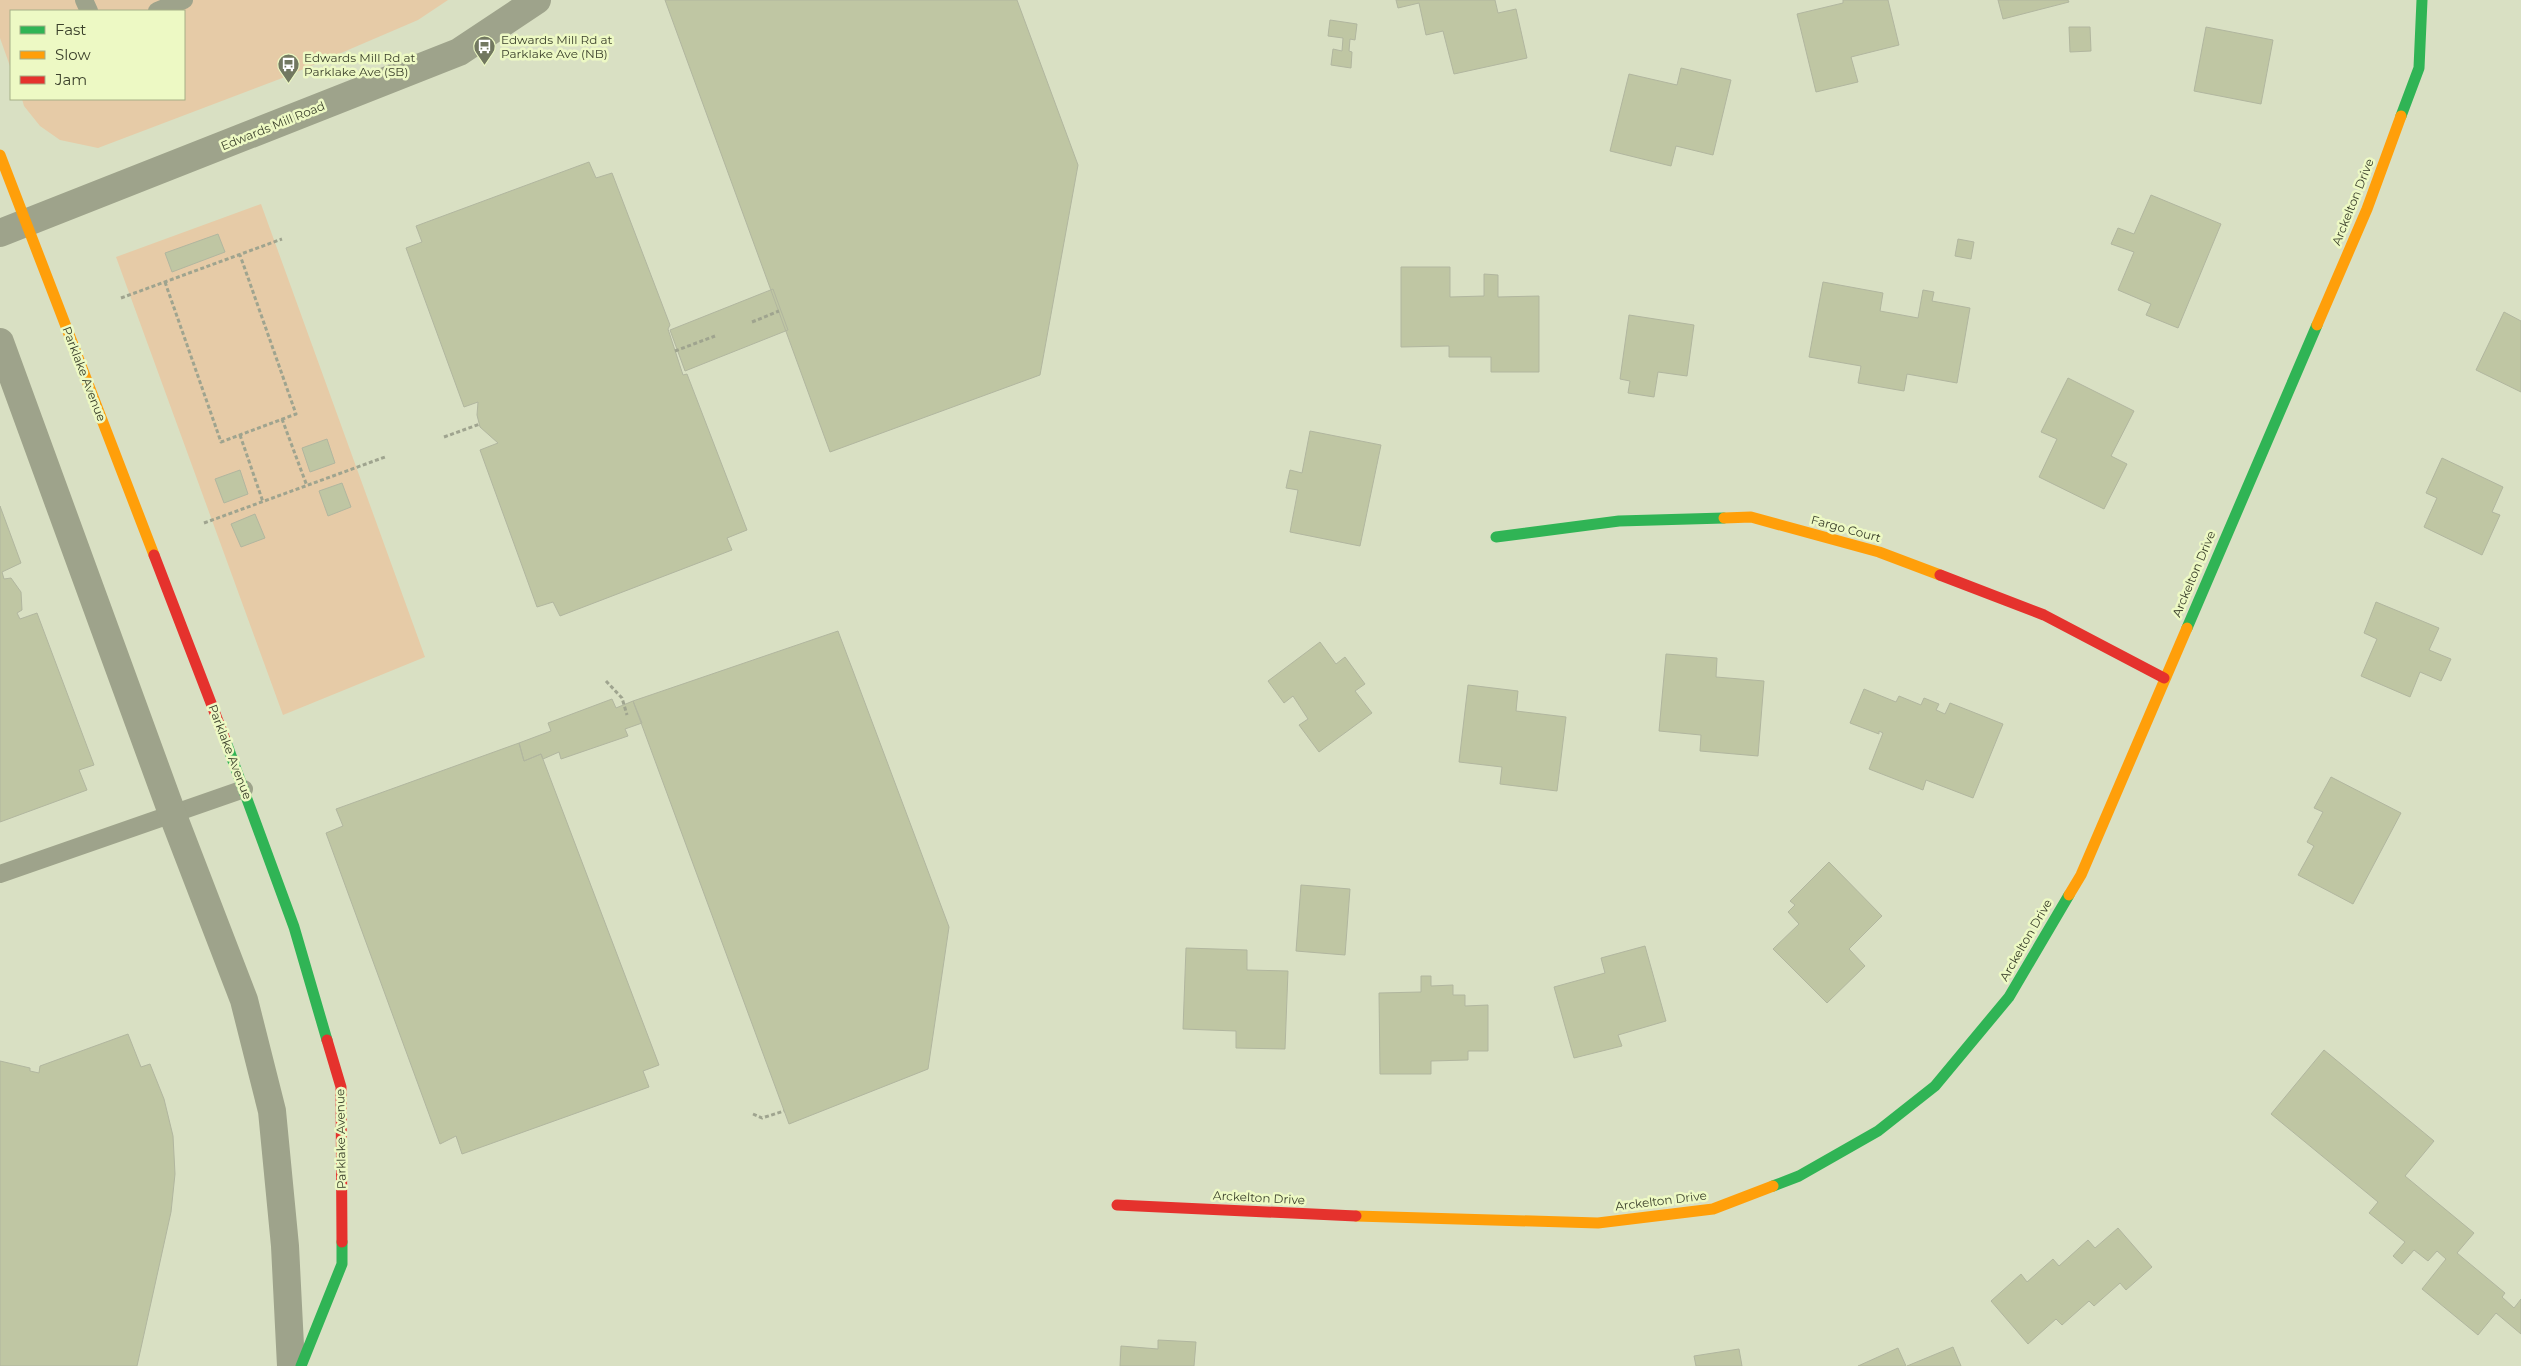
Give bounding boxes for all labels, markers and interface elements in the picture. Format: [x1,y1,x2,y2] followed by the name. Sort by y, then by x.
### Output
[10,10,185,100] legend
[55,20,86,39] text: Fast
[501,32,613,61] place label: Edwards Mill Rd at Parklake Ave (NB)
[473,35,497,66] bus stop icon: Edwards Mill Rd at Parklake Ave (NB)
[55,45,91,64] text: Slow
[304,50,416,79] place label: Edwards Mill Rd at Parklake Ave (SB)
[276,53,300,84] bus stop icon: Edwards Mill Rd at Parklake Ave (SB)
[54,70,87,89] text: Jam
[219,98,327,153] street label: Edwards Mill Road
[2328,156,2377,247] street label: Arckelton Drive
[59,324,109,423] street label: Parklake Avenue
[1810,512,1883,545] street label: Fargo Court
[2169,528,2218,619] street label: Arckelton Drive
[205,702,255,801] street label: Parklake Avenue
[1996,896,2055,983] street label: Arckelton Drive
[332,1089,349,1189] street label: Parklake Avenue
[1614,1187,1708,1214] street label: Arckelton Drive
[1213,1188,1305,1207] street label: Arckelton Drive

